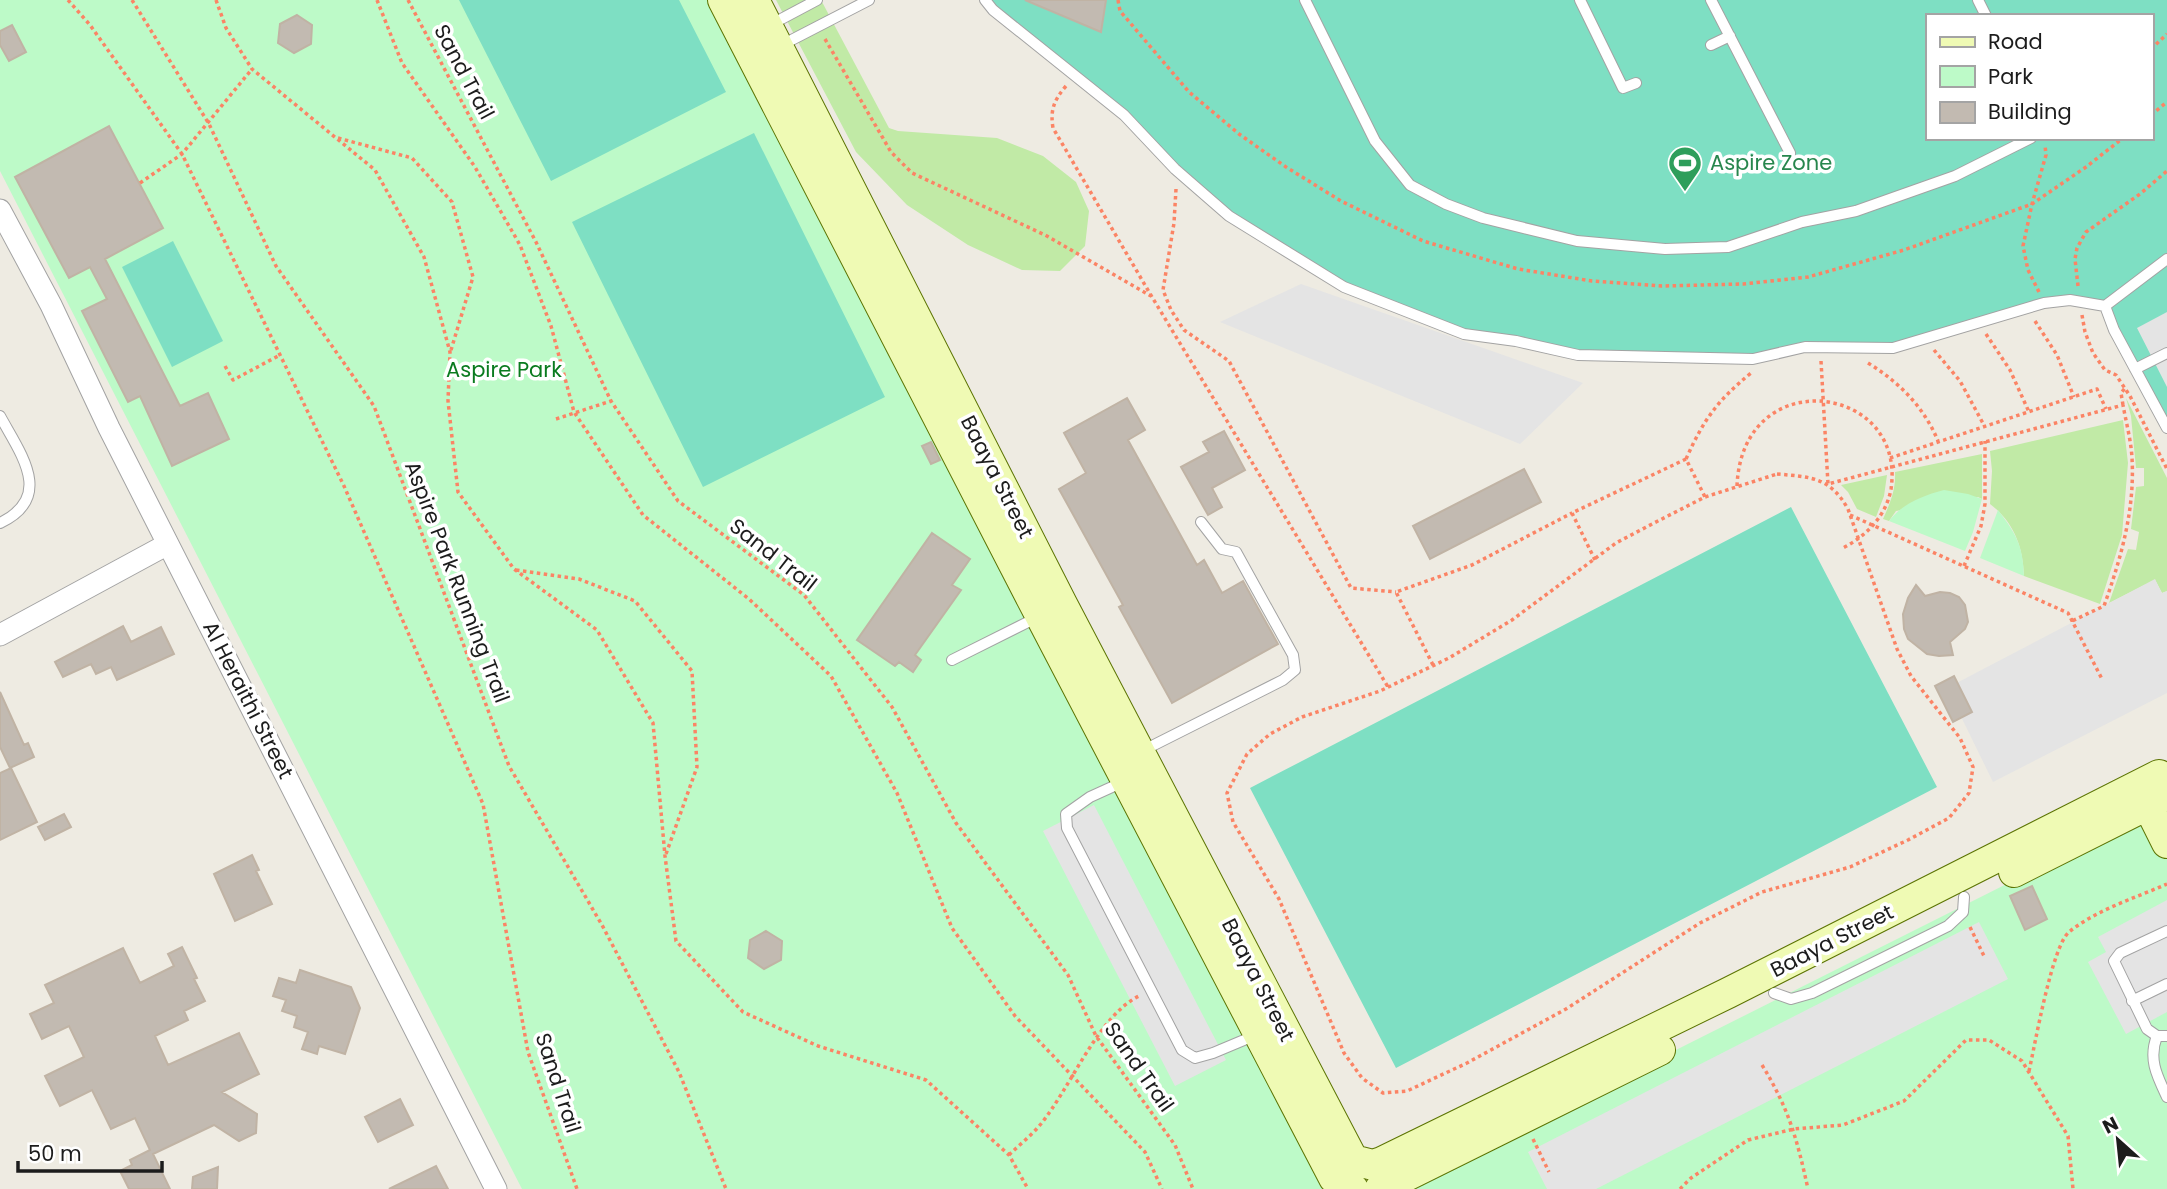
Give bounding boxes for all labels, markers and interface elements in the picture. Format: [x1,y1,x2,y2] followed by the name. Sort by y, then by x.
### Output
[1926,14,2153,140] legend
[427,19,502,124] street label: Sand Trail
[1988,27,2043,56] text: Road
[1988,62,2033,91] text: Park
[1988,97,2072,126] text: Building
[1666,144,1704,193] sports icon: Aspire Zone
[1710,148,1832,177] place label: Aspire Zone
[446,355,562,384] park label: Aspire Park
[954,410,1041,543] street label: Baaya Street
[398,457,517,707] street label: Aspire Park Running Trail
[724,511,823,598] street label: Sand Trail
[196,616,301,783] street label: Al Heraithi Street
[1765,897,1898,984] street label: Baaya Street
[1215,913,1302,1046] street label: Baaya Street
[1098,1016,1181,1117] street label: Sand Trail
[529,1029,588,1137] street label: Sand Trail
[2083,1105,2153,1175] north arrow
[2098,1110,2123,1141] text: N
[18,1130,161,1174] scale bar
[28,1139,82,1168] text: 50 m

